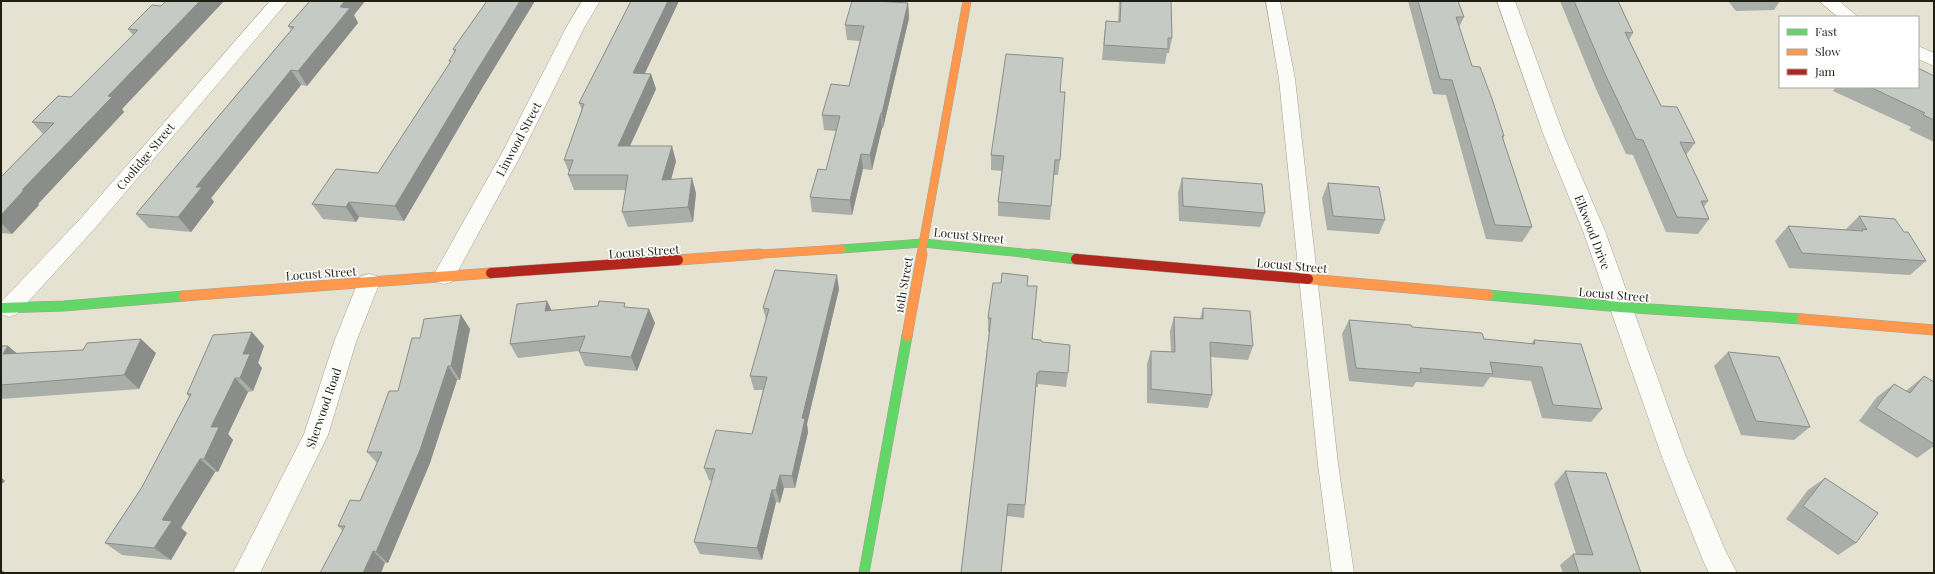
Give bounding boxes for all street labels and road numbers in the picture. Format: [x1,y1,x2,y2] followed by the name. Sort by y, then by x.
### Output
[492,98,545,179] street label: Linwood Street
[112,119,178,193] street label: Coolidge Street
[1571,192,1615,272] street label: Elkwood Drive
[933,223,1006,247] street label: Locust Street
[608,240,681,261] street label: Locust Street
[1256,254,1329,276] street label: Locust Street
[890,255,916,315] street label: 16th Street
[285,262,358,283] street label: Locust Street
[1578,283,1651,305] street label: Locust Street
[302,365,344,451] street label: Sherwood Road

